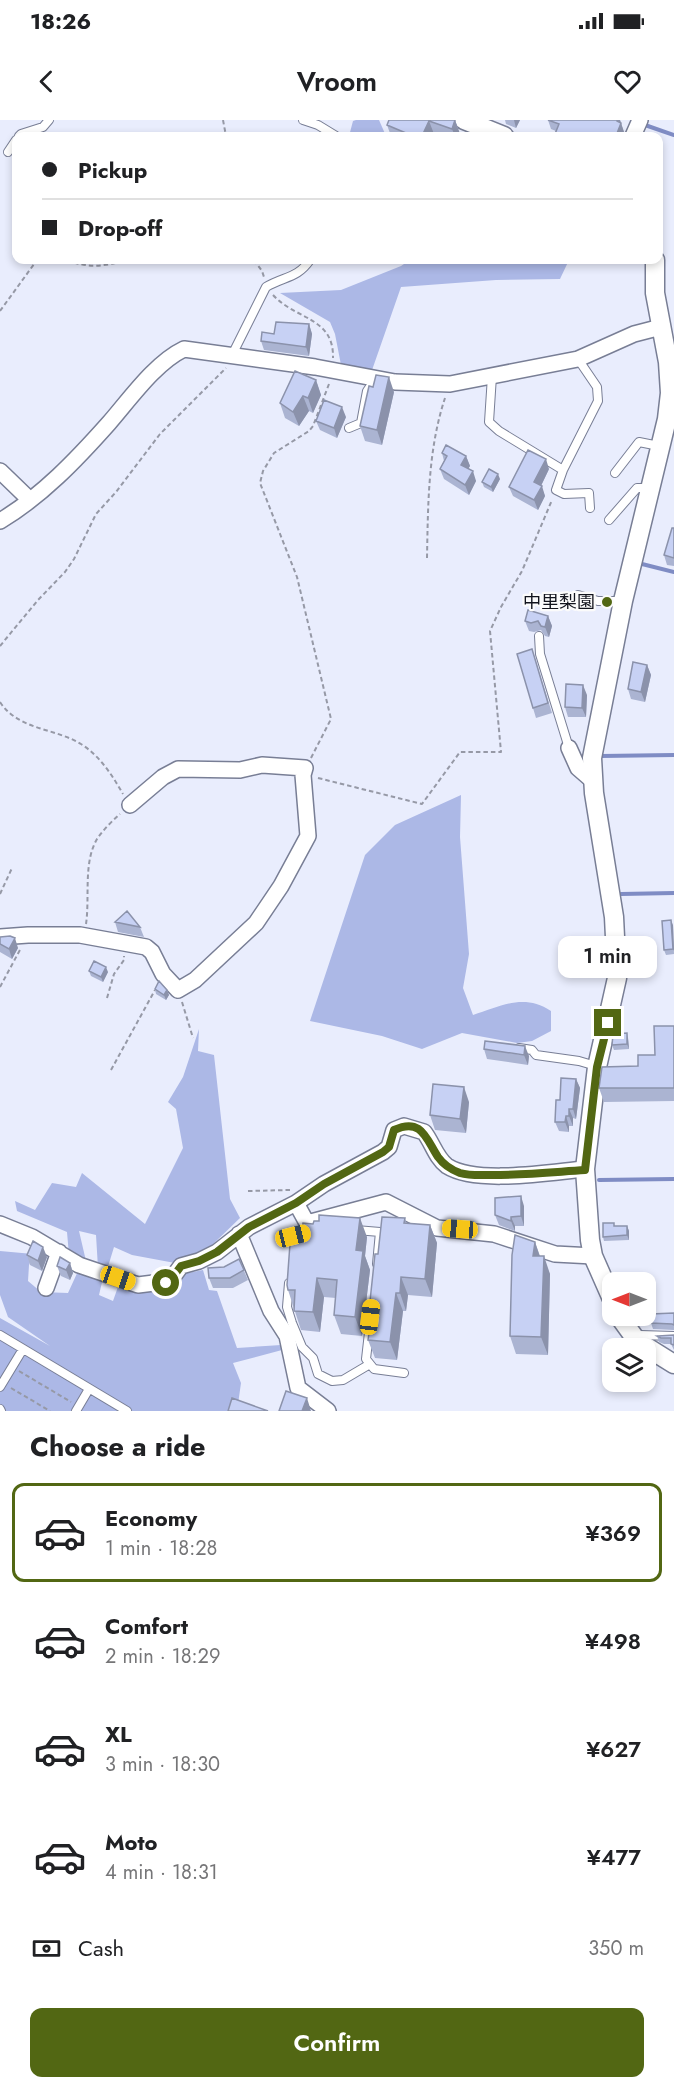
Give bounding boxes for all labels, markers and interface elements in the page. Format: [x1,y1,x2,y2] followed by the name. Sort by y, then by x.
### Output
[30,5,91,37] text: 18:26
[297,62,377,101] text: Vroom
[30,65,63,98] icon: back
[611,65,644,98] icon: heart
[78,154,147,186] text: Pickup
[78,212,162,244] text: Drop-off
[523,589,595,615] place label: 中里梨園
[600,595,614,609] marker: 中里梨園
[558,936,658,978] callout: 1 min
[583,942,632,971] text: 1 min
[594,1009,621,1036] route end
[441,1219,479,1239] car
[273,1223,313,1249] car
[98,1264,138,1292] car
[152,1269,179,1296] route start
[602,1272,656,1326] north arrow
[602,1272,656,1392] map controls
[359,1298,381,1336] car
[602,1338,656,1392] button: layers
[30,1427,205,1466] text: Choose a ride
[105,1502,197,1534] text: Economy
[33,1506,87,1560] icon: car
[586,1517,641,1549] text: ¥369
[105,1534,218,1563] text: 1 min · 18:28
[105,1610,188,1642] text: Comfort
[33,1614,87,1668] icon: car
[585,1625,641,1657] text: ¥498
[105,1642,221,1671] text: 2 min · 18:29
[105,1718,132,1750] text: XL
[33,1722,87,1776] icon: car
[586,1733,641,1765] text: ¥627
[105,1750,220,1779] text: 3 min · 18:30
[105,1826,158,1858] text: Moto
[33,1830,87,1884] icon: car
[587,1841,641,1873] text: ¥477
[105,1858,218,1887] text: 4 min · 18:31
[30,1932,63,1965] icon: cash
[78,1932,124,1964] text: Cash
[588,1934,644,1963] text: 350 m
[30,2008,644,2077] button: Confirm

